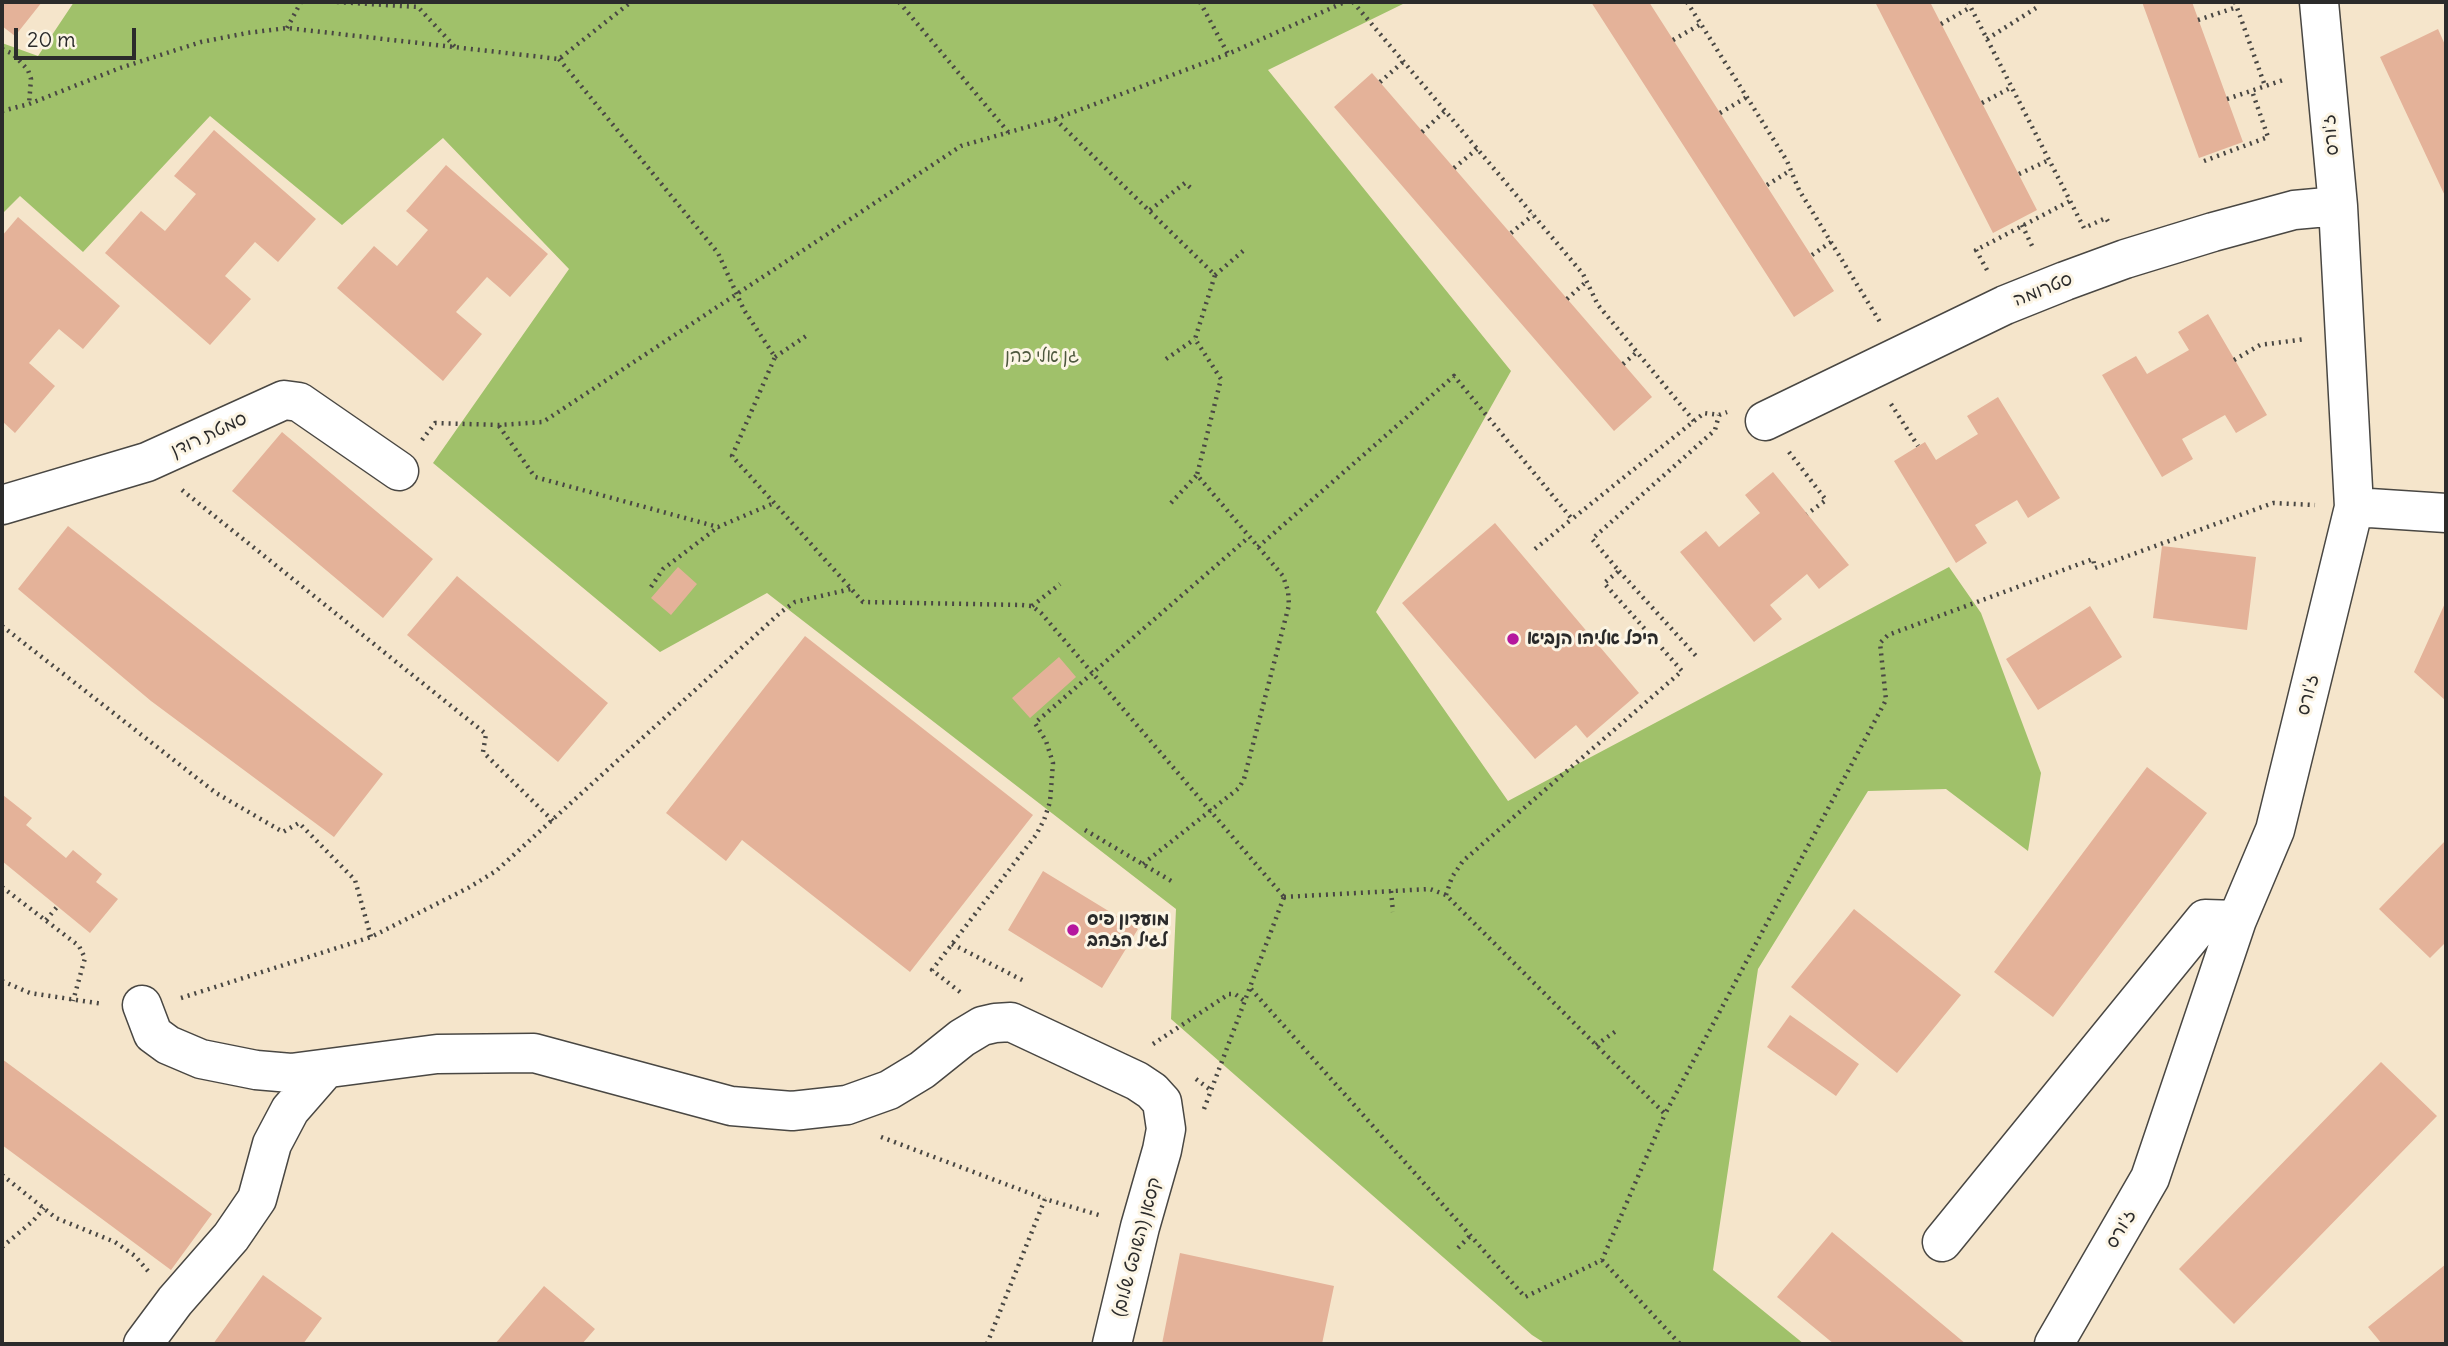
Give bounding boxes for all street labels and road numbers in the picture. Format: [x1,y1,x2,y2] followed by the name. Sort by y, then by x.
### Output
[2318,113,2344,157] street label: ז'ורס
[2010,268,2076,312] street label: סטרומה
[168,408,250,462] street label: סמטת רודן
[2293,672,2323,718] street label: ז'ורס
[1108,1175,1166,1319] street label: קסאן (השופט שלום)
[2101,1206,2141,1252] street label: ז'ורס

